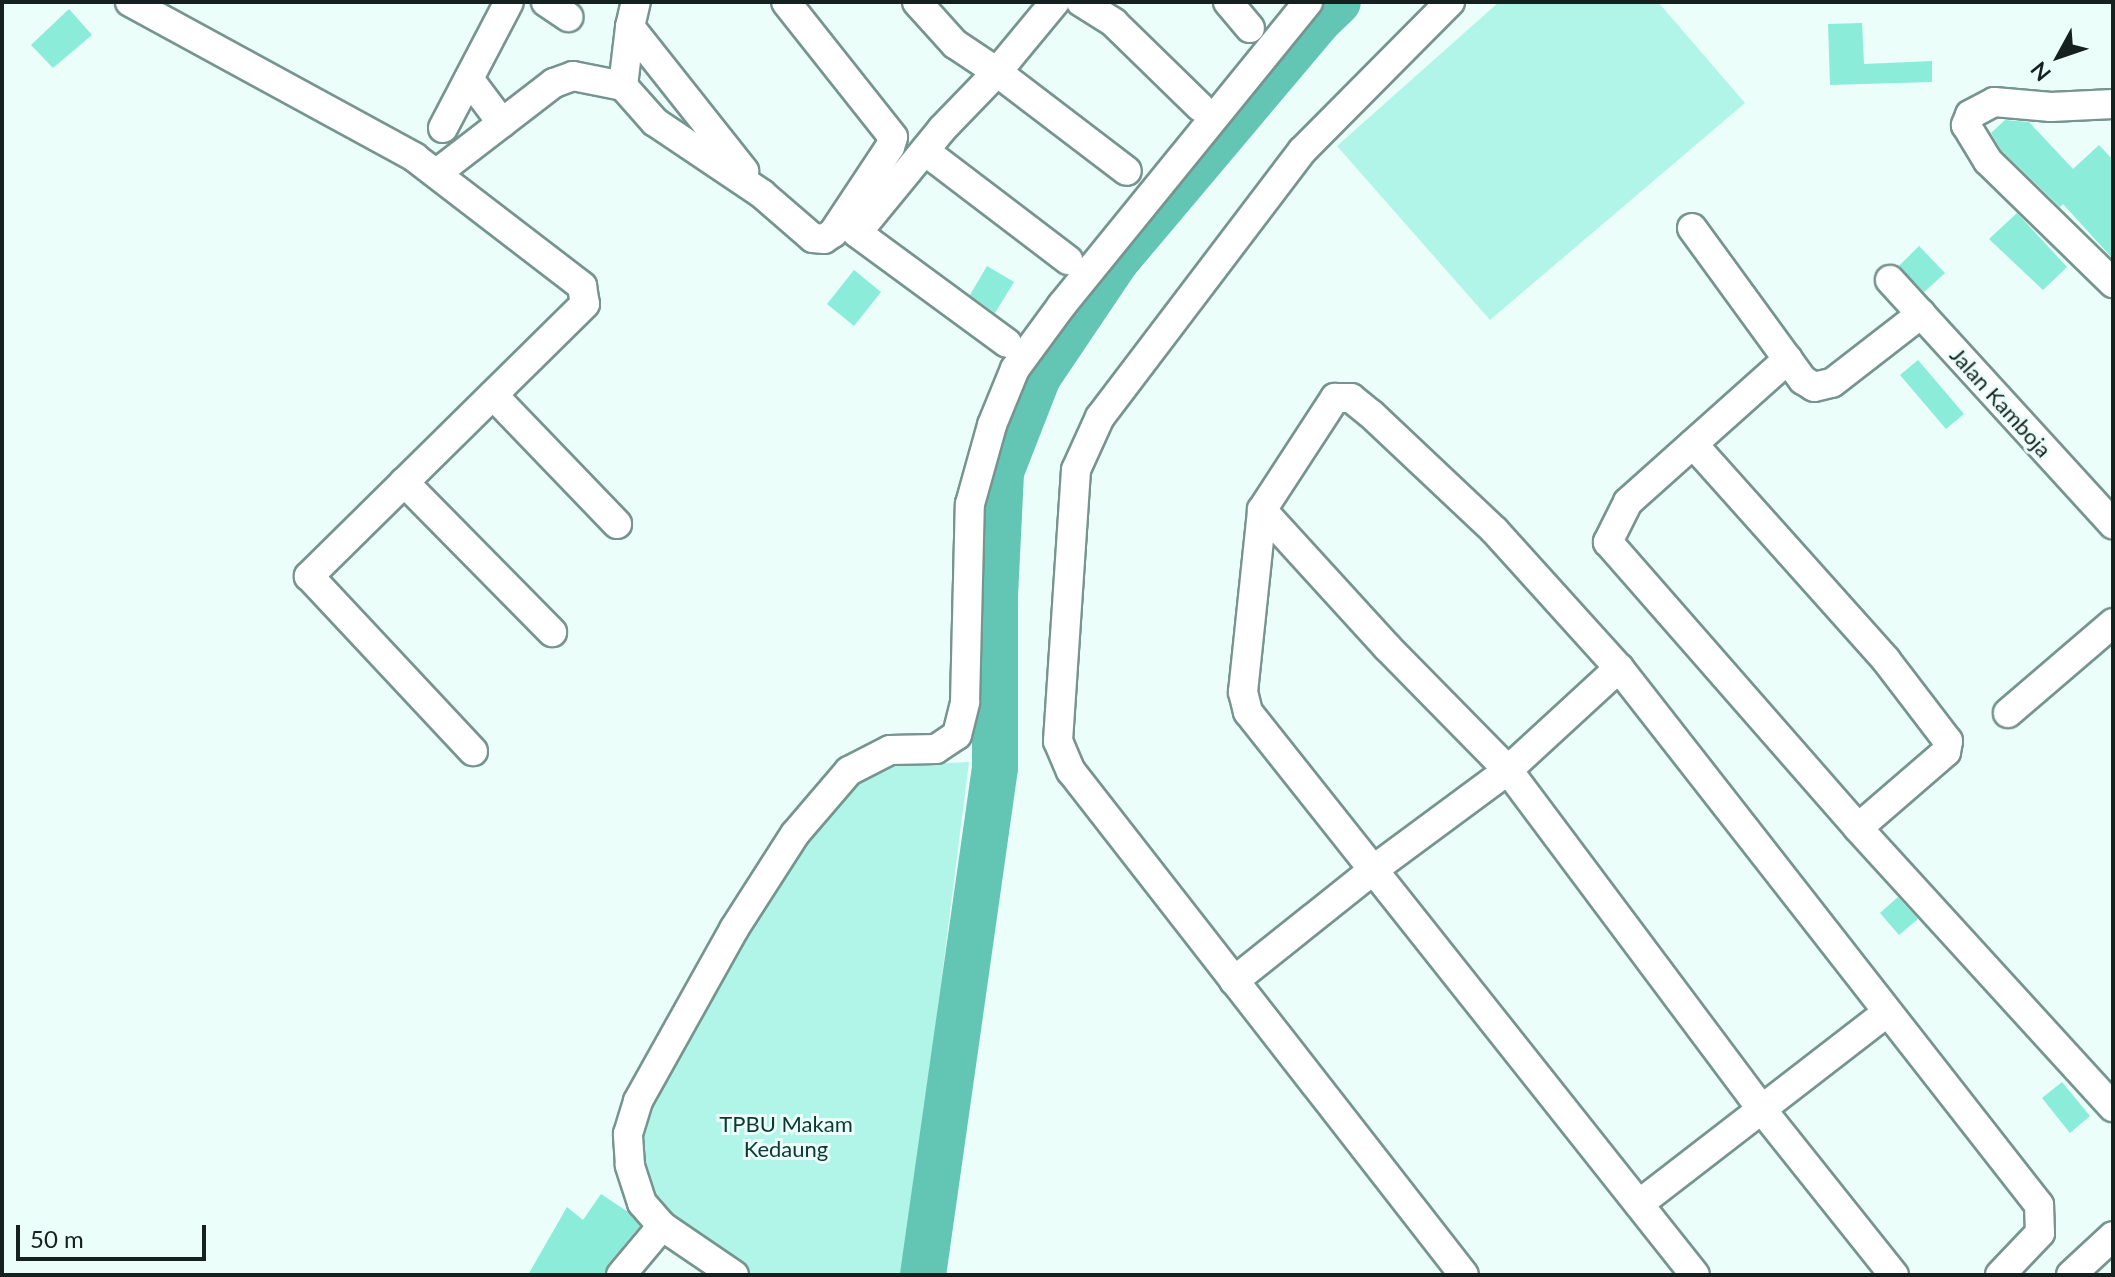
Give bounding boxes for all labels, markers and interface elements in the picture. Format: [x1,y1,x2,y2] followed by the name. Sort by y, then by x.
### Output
[2019,16,2099,96] north arrow
[2024,57,2056,87] text: N
[1945,342,2057,462] street label: Jalan Kamboja
[719,1110,853,1162] park label: TPBU Makam Kedaung
[20,1209,210,1259] scale bar
[30,1224,84,1253] text: 50 m

